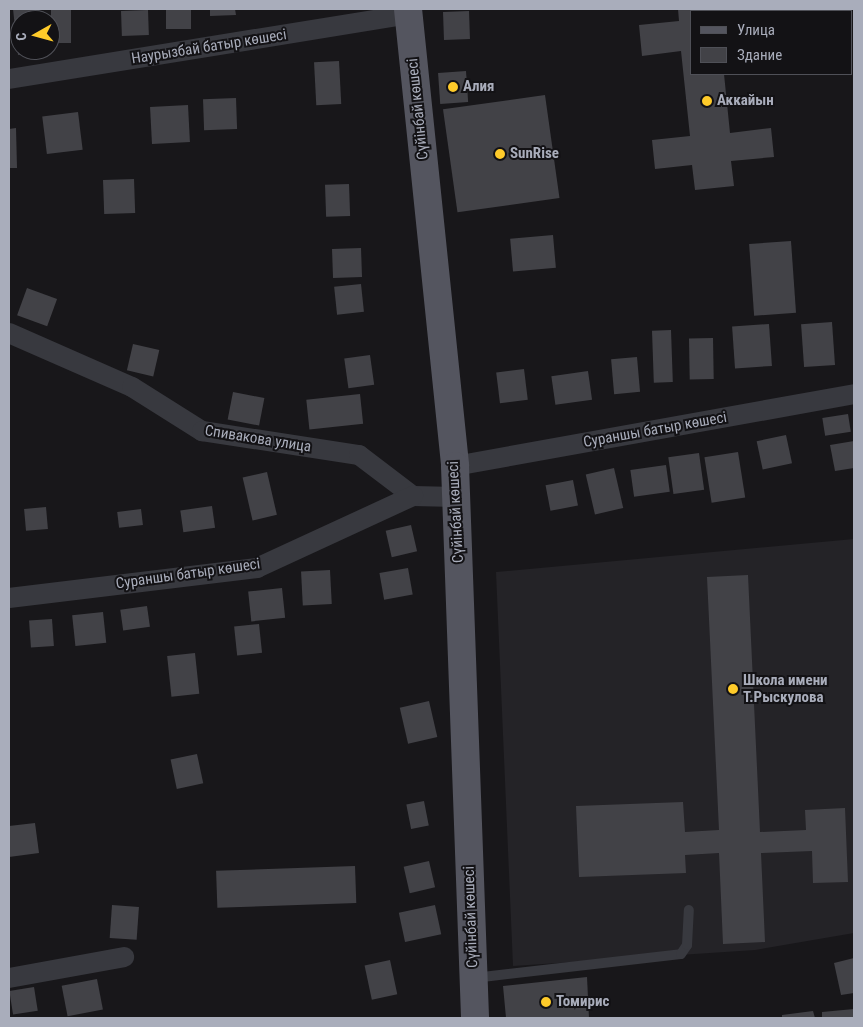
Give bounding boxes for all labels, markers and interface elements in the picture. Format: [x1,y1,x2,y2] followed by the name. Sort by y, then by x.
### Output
[10,10,60,60] north arrow
[690,10,853,75] legend
[737,21,775,39] text: Улица
[130,26,288,68] street label: Наурызбай батыр көшесі
[13,32,30,42] text: С
[737,46,782,64] text: Здание
[404,57,432,161] street label: Сүйінбай көшесі
[463,78,494,96] place label: Алия
[447,81,459,93] marker: Алия
[717,92,774,110] place label: Аккайын
[701,95,713,107] marker: Аккайын
[510,145,559,163] place label: SunRise
[494,148,506,160] marker: SunRise
[582,409,728,451] street label: Сураншы батыр көшесі
[203,422,313,456] street label: Спивакова улица
[444,461,468,563] street label: Сүйінбай көшесі
[115,555,261,593] street label: Сураншы батыр көшесі
[743,671,828,706] place label: Школа имени Т.Рыскулова
[727,683,739,695] marker: Школа имени Т.Рыскулова
[460,866,482,968] street label: Сүйінбай көшесі
[556,993,609,1011] place label: Томирис
[540,996,552,1008] marker: Томирис

